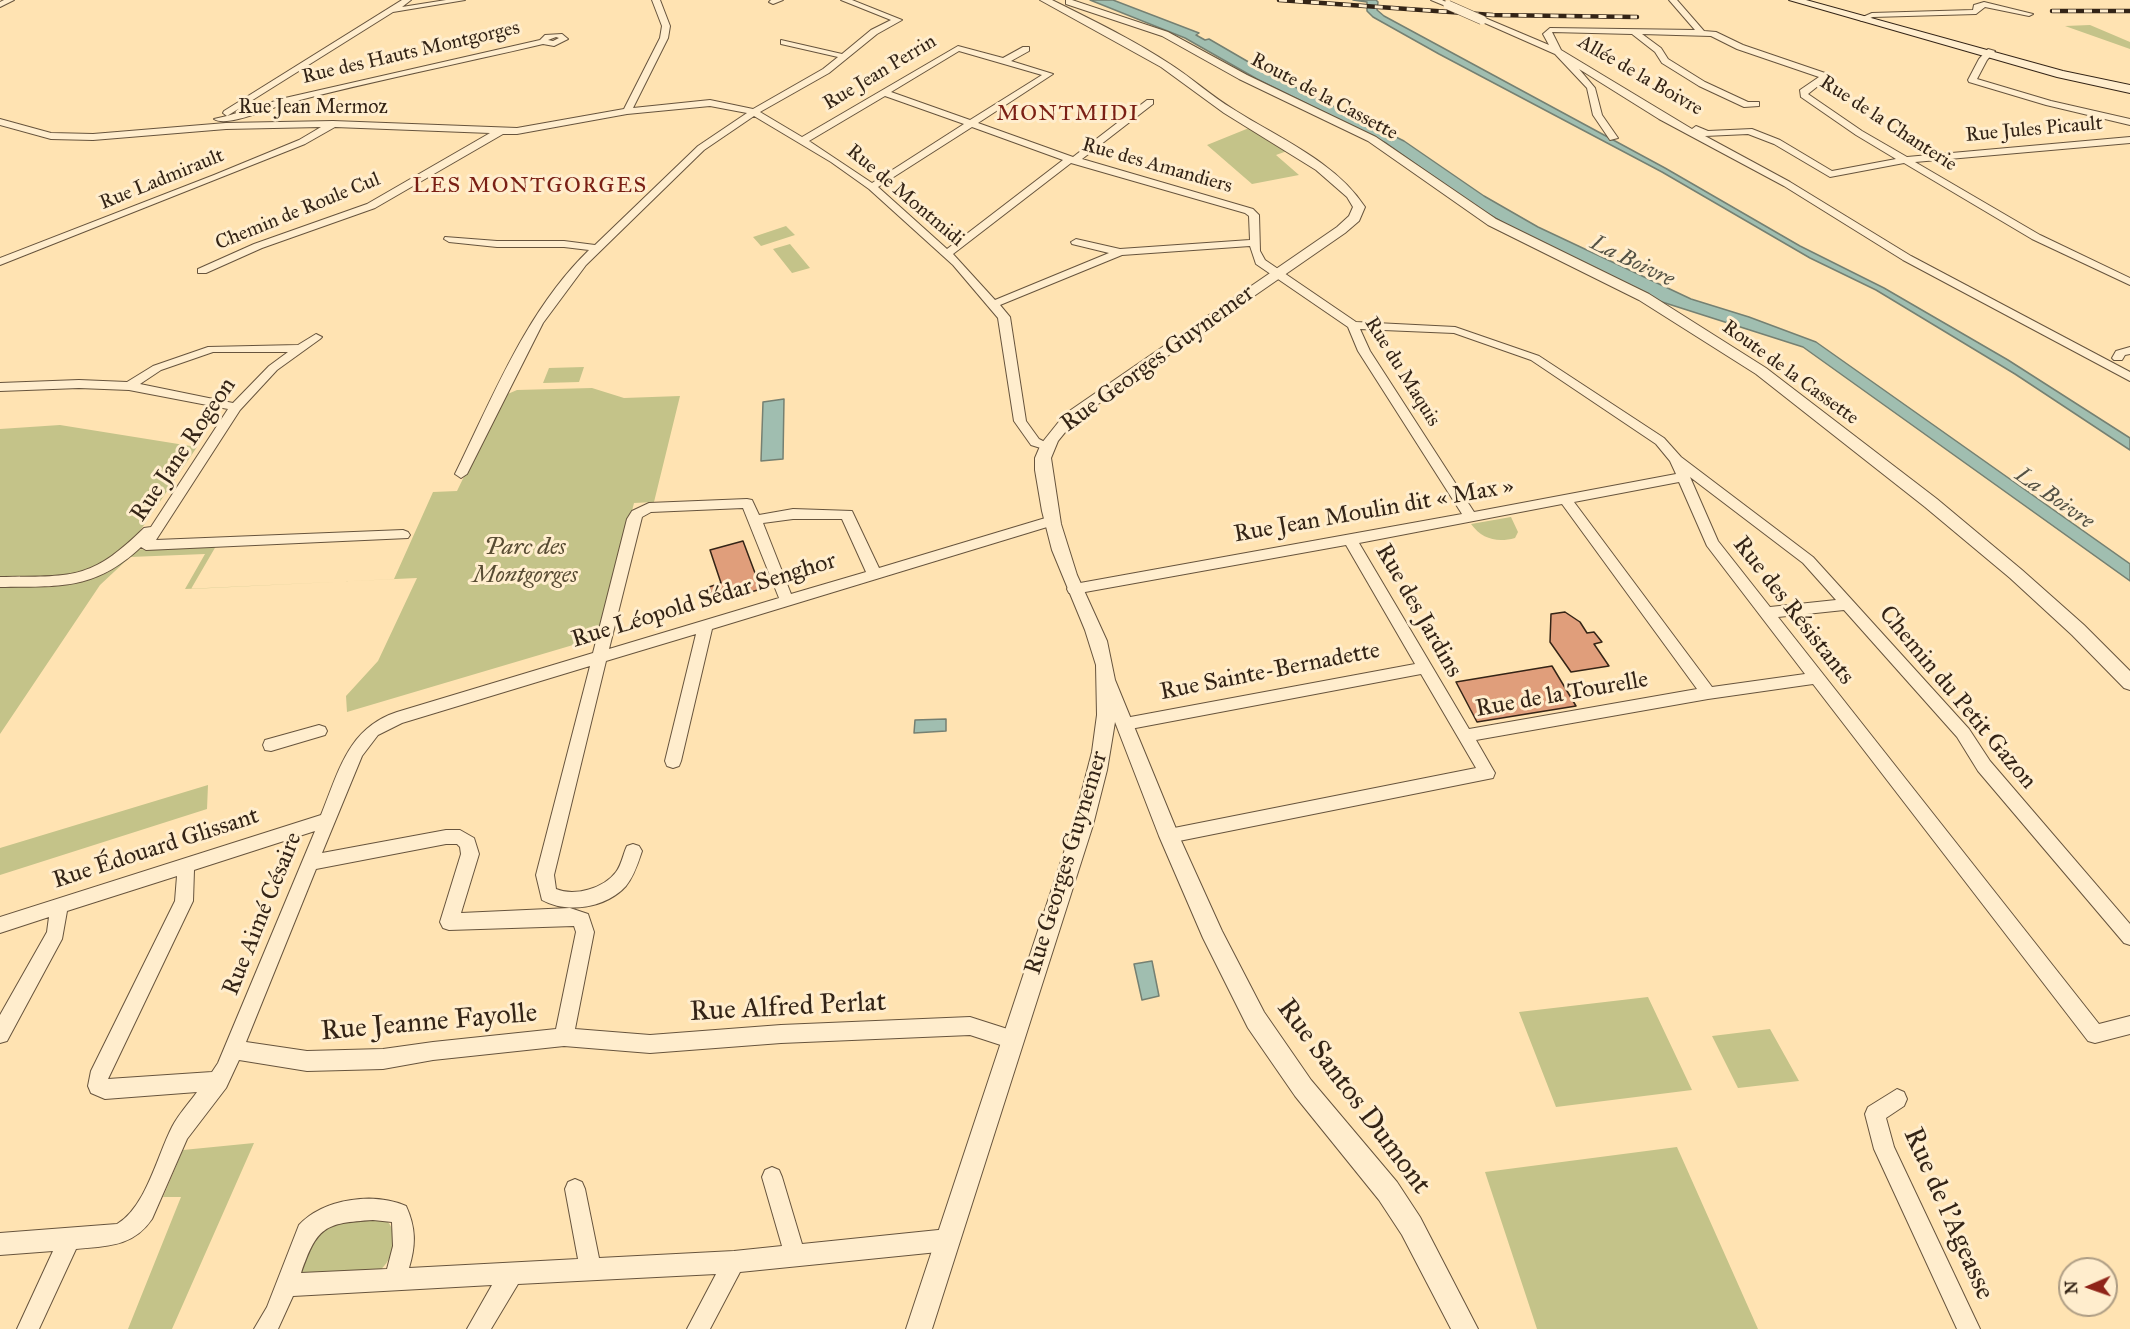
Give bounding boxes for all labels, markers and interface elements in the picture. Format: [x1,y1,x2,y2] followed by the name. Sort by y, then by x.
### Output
[300,16,522,90] street label: Rue des Hauts Montgorges
[819,30,941,116] street label: Rue Jean Perrin
[1573,31,1707,121] street label: Allée de la Boivre
[1246,48,1402,146] street label: Route de la Cassette
[1815,71,1961,177] street label: Rue de la Chanterie
[238,96,388,120] street label: Rue Jean Mermoz
[996,102,1140,128] district label: MONTMIDI
[1964,112,2104,148] street label: Rue Jules Picault
[1079,133,1235,199] street label: Rue des Amandiers
[841,140,969,252] street label: Rue de Montmidi
[96,144,228,216] street label: Rue Ladmirault
[212,168,384,256] street label: Chemin de Roule Cul
[412,174,648,200] district label: LES MONTGORGES
[1586,230,1678,294] water label: La Boivre
[1056,279,1260,439] street label: Rue Georges Guynemer
[1359,313,1445,431] street label: Rue du Maquis
[1717,315,1863,431] street label: Route de la Cassette
[125,373,243,527] street label: Rue Jane Rogeon
[2010,462,2098,536] water label: La Boivre
[1232,472,1516,550] street label: Rue Jean Moulin dit « Max »
[1726,531,1860,691] street label: Rue des Résistants
[472,534,578,590] park label: Parc des Montgorges
[1368,539,1468,683] street label: Rue des Jardins
[568,547,840,655] street label: Rue Léopold Sédar Senghor
[1872,601,2042,795] street label: Chemin du Petit Gazon
[1158,637,1382,707] street label: Rue Sainte-Bernadette
[1473,666,1651,724] street label: Rue de la Tourelle
[1019,748,1115,978] street label: Rue Georges Guynemer
[49,802,263,896] street label: Rue Édouard Glissant
[217,828,309,1000] street label: Rue Aimé Césaire
[689,986,887,1030] street label: Rue Alfred Perlat
[1269,993,1437,1201] street label: Rue Santos Dumont
[319,997,539,1049] street label: Rue Jeanne Fayolle
[1895,1123,2001,1305] street label: Rue de l'Ageasse
[2058,1257,2118,1317] north arrow
[2062,1280,2081,1295] text: N

